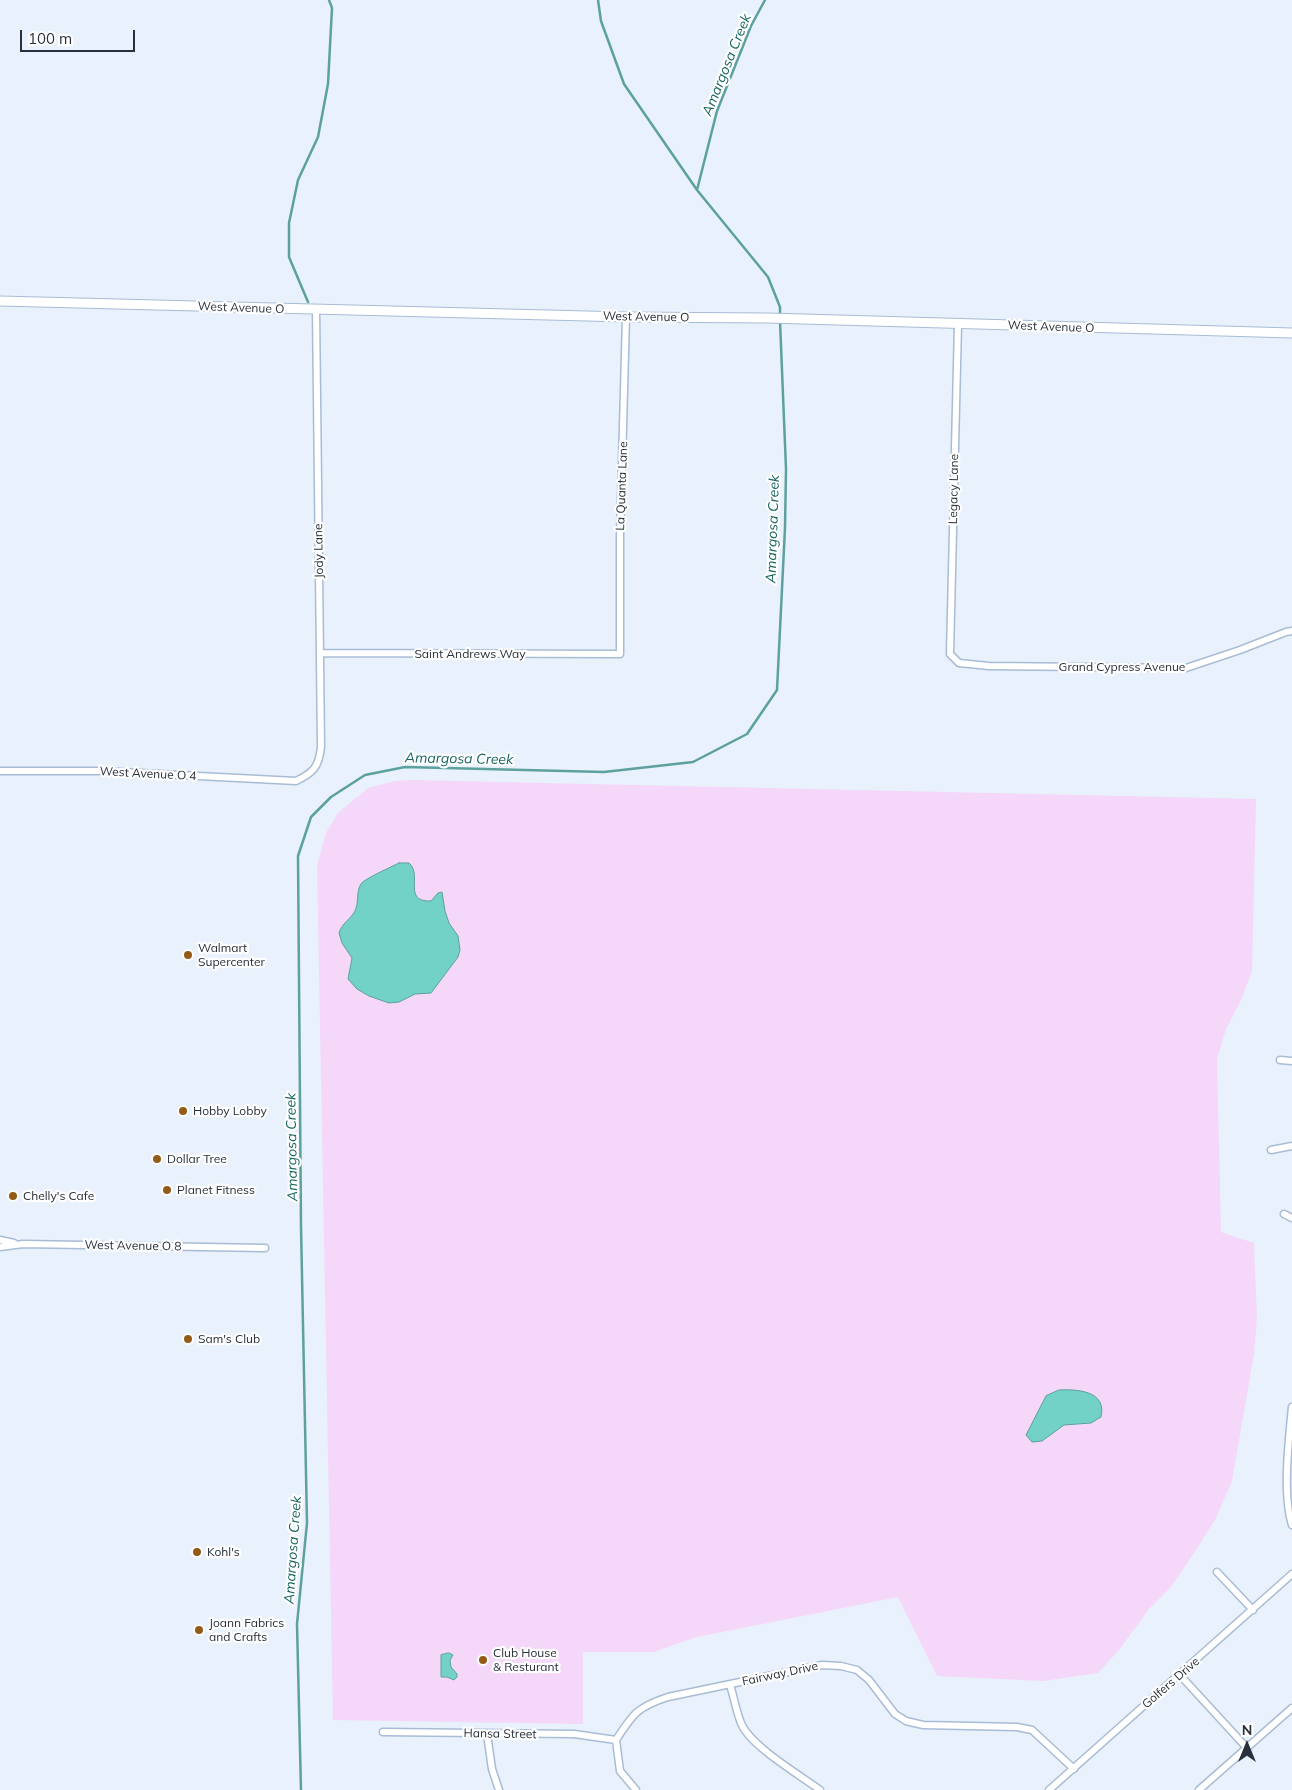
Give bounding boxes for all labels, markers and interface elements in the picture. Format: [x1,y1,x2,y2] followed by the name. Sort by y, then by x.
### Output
[699,12,755,118] water label: Amargosa Creek
[22,20,138,52] scale bar
[28,29,72,48] text: 100 m
[197,299,285,317] street label: West Avenue O
[603,309,689,325] street label: West Avenue O
[1007,318,1095,336] street label: West Avenue O
[613,441,631,531] street label: La Quanta Lane
[946,454,962,524] street label: Legacy Lane
[763,475,783,583] water label: Amargosa Creek
[311,523,327,579] street label: Jody Lane
[414,647,526,661] street label: Saint Andrews Way
[1059,660,1185,674] street label: Grand Cypress Avenue
[405,750,513,768] water label: Amargosa Creek
[99,764,197,784] street label: West Avenue O 4
[198,941,265,969] place label: Walmart Supercenter
[182,949,194,961] marker: Walmart Supercenter
[283,1093,301,1201] water label: Amargosa Creek
[193,1104,267,1118] place label: Hobby Lobby
[177,1105,189,1117] marker: Hobby Lobby
[167,1152,227,1166] place label: Dollar Tree
[151,1153,163,1165] marker: Dollar Tree
[177,1183,255,1197] place label: Planet Fitness
[161,1184,173,1196] marker: Planet Fitness
[23,1189,94,1203] place label: Chelly's Cafe
[7,1190,19,1202] marker: Chelly's Cafe
[84,1238,182,1254] street label: West Avenue O 8
[198,1332,260,1346] place label: Sam's Club
[182,1333,194,1345] marker: Sam's Club
[281,1495,305,1605] water label: Amargosa Creek
[207,1545,240,1559] place label: Kohl's
[191,1546,203,1558] marker: Kohl's
[209,1616,284,1644] place label: Joann Fabrics and Crafts
[193,1624,205,1636] marker: Joann Fabrics and Crafts
[493,1646,559,1674] place label: Club House & Resturant
[477,1654,489,1666] marker: Club House & Resturant
[1139,1654,1203,1712] street label: Golfers Drive
[741,1659,819,1689] street label: Fairway Drive
[1222,1720,1272,1770] north arrow
[1242,1721,1252,1739] text: N
[463,1726,537,1742] street label: Hansa Street

